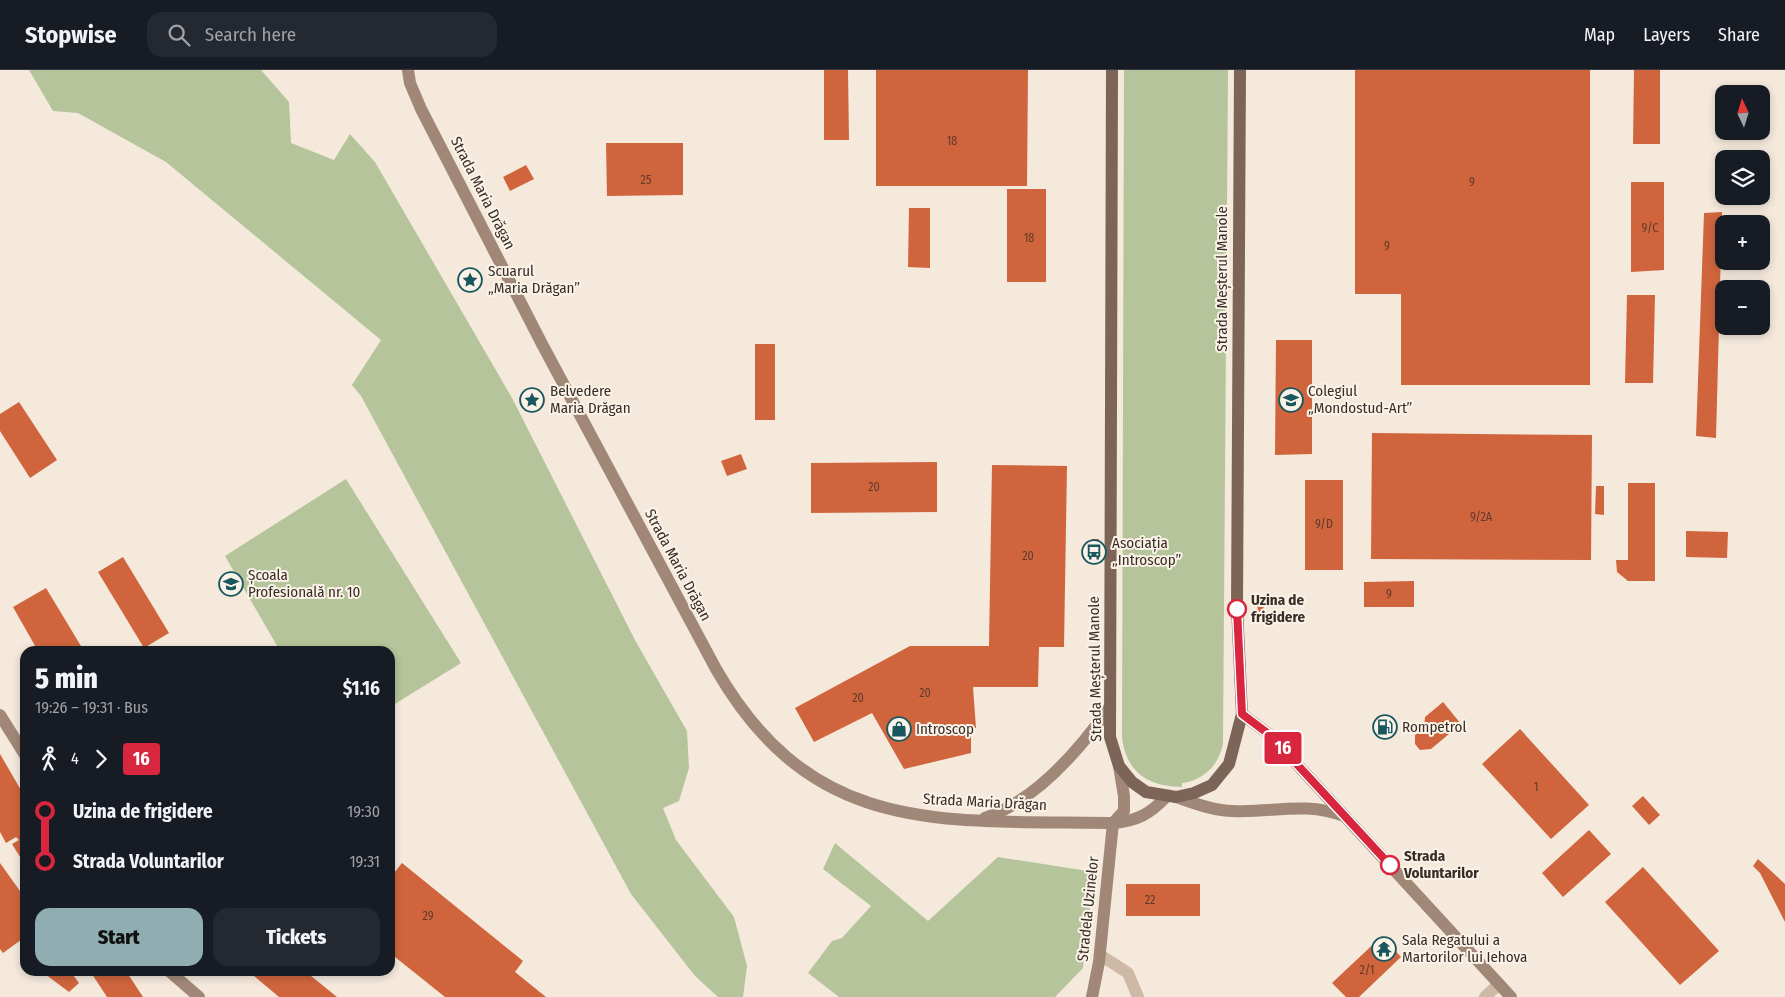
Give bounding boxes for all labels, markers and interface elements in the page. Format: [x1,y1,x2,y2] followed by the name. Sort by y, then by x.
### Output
[147,12,497,57] search box
[25,21,117,49] text: Stopwise
[165,21,193,49] icon: search
[205,23,296,46] text: Search here
[1584,24,1615,46] text: Map
[1643,24,1690,46] text: Layers
[1718,24,1760,46] text: Share
[1715,85,1770,140] north arrow
[1715,85,1770,335] map controls
[447,134,519,252] street label: Strada Maria Drăgan
[947,134,957,148] house number: 18
[1715,150,1770,205] button: layers
[641,173,652,187] house number: 25
[1469,175,1475,189] house number: 9
[1213,206,1232,352] street label: Strada Meșterul Manole
[1715,215,1770,270] button: +
[1642,221,1658,235] house number: 9/C
[1024,231,1034,245] house number: 18
[1384,239,1390,253] house number: 9
[488,262,580,297] place label: Scuarul „Maria Drăgan”
[457,267,483,293] place icon: Scuarul „Maria Drăgan”
[1715,280,1770,335] button: −
[550,382,631,417] place label: Belvedere Maria Drăgan
[1308,382,1413,417] place label: Colegiul „Mondostud-Art”
[519,387,545,413] place icon: Belvedere Maria Drăgan
[1278,387,1304,413] school or university icon: Colegiul „Mondostud-Art”
[868,480,880,494] house number: 20
[641,506,715,624] street label: Strada Maria Drăgan
[1470,510,1493,524] house number: 9/2A
[1315,517,1333,531] house number: 9/D
[1112,534,1181,569] place label: Asociația „Introscop”
[1081,539,1107,565] bus stop icon: Asociația „Introscop”
[1022,549,1034,563] house number: 20
[248,566,360,601] place label: Școala Profesională nr. 10
[218,571,244,597] school or university icon: Școala Profesională nr. 10
[1386,587,1392,601] house number: 9
[1251,591,1306,626] place label: Uzina de frigidere
[1085,596,1106,742] street label: Strada Meșterul Manole
[1227,599,1247,619] marker: Uzina de frigidere
[35,662,98,695] text: 5 min
[343,677,380,700] text: $1.16
[919,686,931,700] house number: 20
[852,691,864,705] house number: 20
[35,698,148,717] text: 19:26 – 19:31 · Bus
[1372,714,1398,740] fuel station icon: Rompetrol
[886,716,912,742] shop icon: Introscop
[1402,718,1466,736] place label: Rompetrol
[916,720,974,738] place label: Introscop
[1260,732,1306,764] line badge: 16
[1274,737,1292,759] text: 16
[35,745,63,773] icon: walk
[87,745,115,773] icon: forward
[133,748,150,770] text: 16
[71,749,79,768] text: 4
[1534,780,1538,794] house number: 1
[923,790,1047,814] street label: Strada Maria Drăgan
[73,800,213,823] text: Uzina de frigidere
[347,802,380,821] text: 19:30
[1403,847,1479,882] place label: Strada Voluntarilor
[73,850,224,873] text: Strada Voluntarilor
[349,852,380,871] text: 19:31
[1074,855,1103,962] street label: Stradela Uzinelor
[1380,855,1400,875] marker: Strada Voluntarilor
[1145,893,1155,907] house number: 22
[35,908,203,966] button: Start
[213,908,380,966] button: Tickets
[422,909,434,923] house number: 29
[1402,931,1527,966] place label: Sala Regatului a Martorilor lui Iehova
[1371,936,1397,962] temple icon: Sala Regatului a Martorilor lui Iehova
[1360,963,1374,977] house number: 2/1

